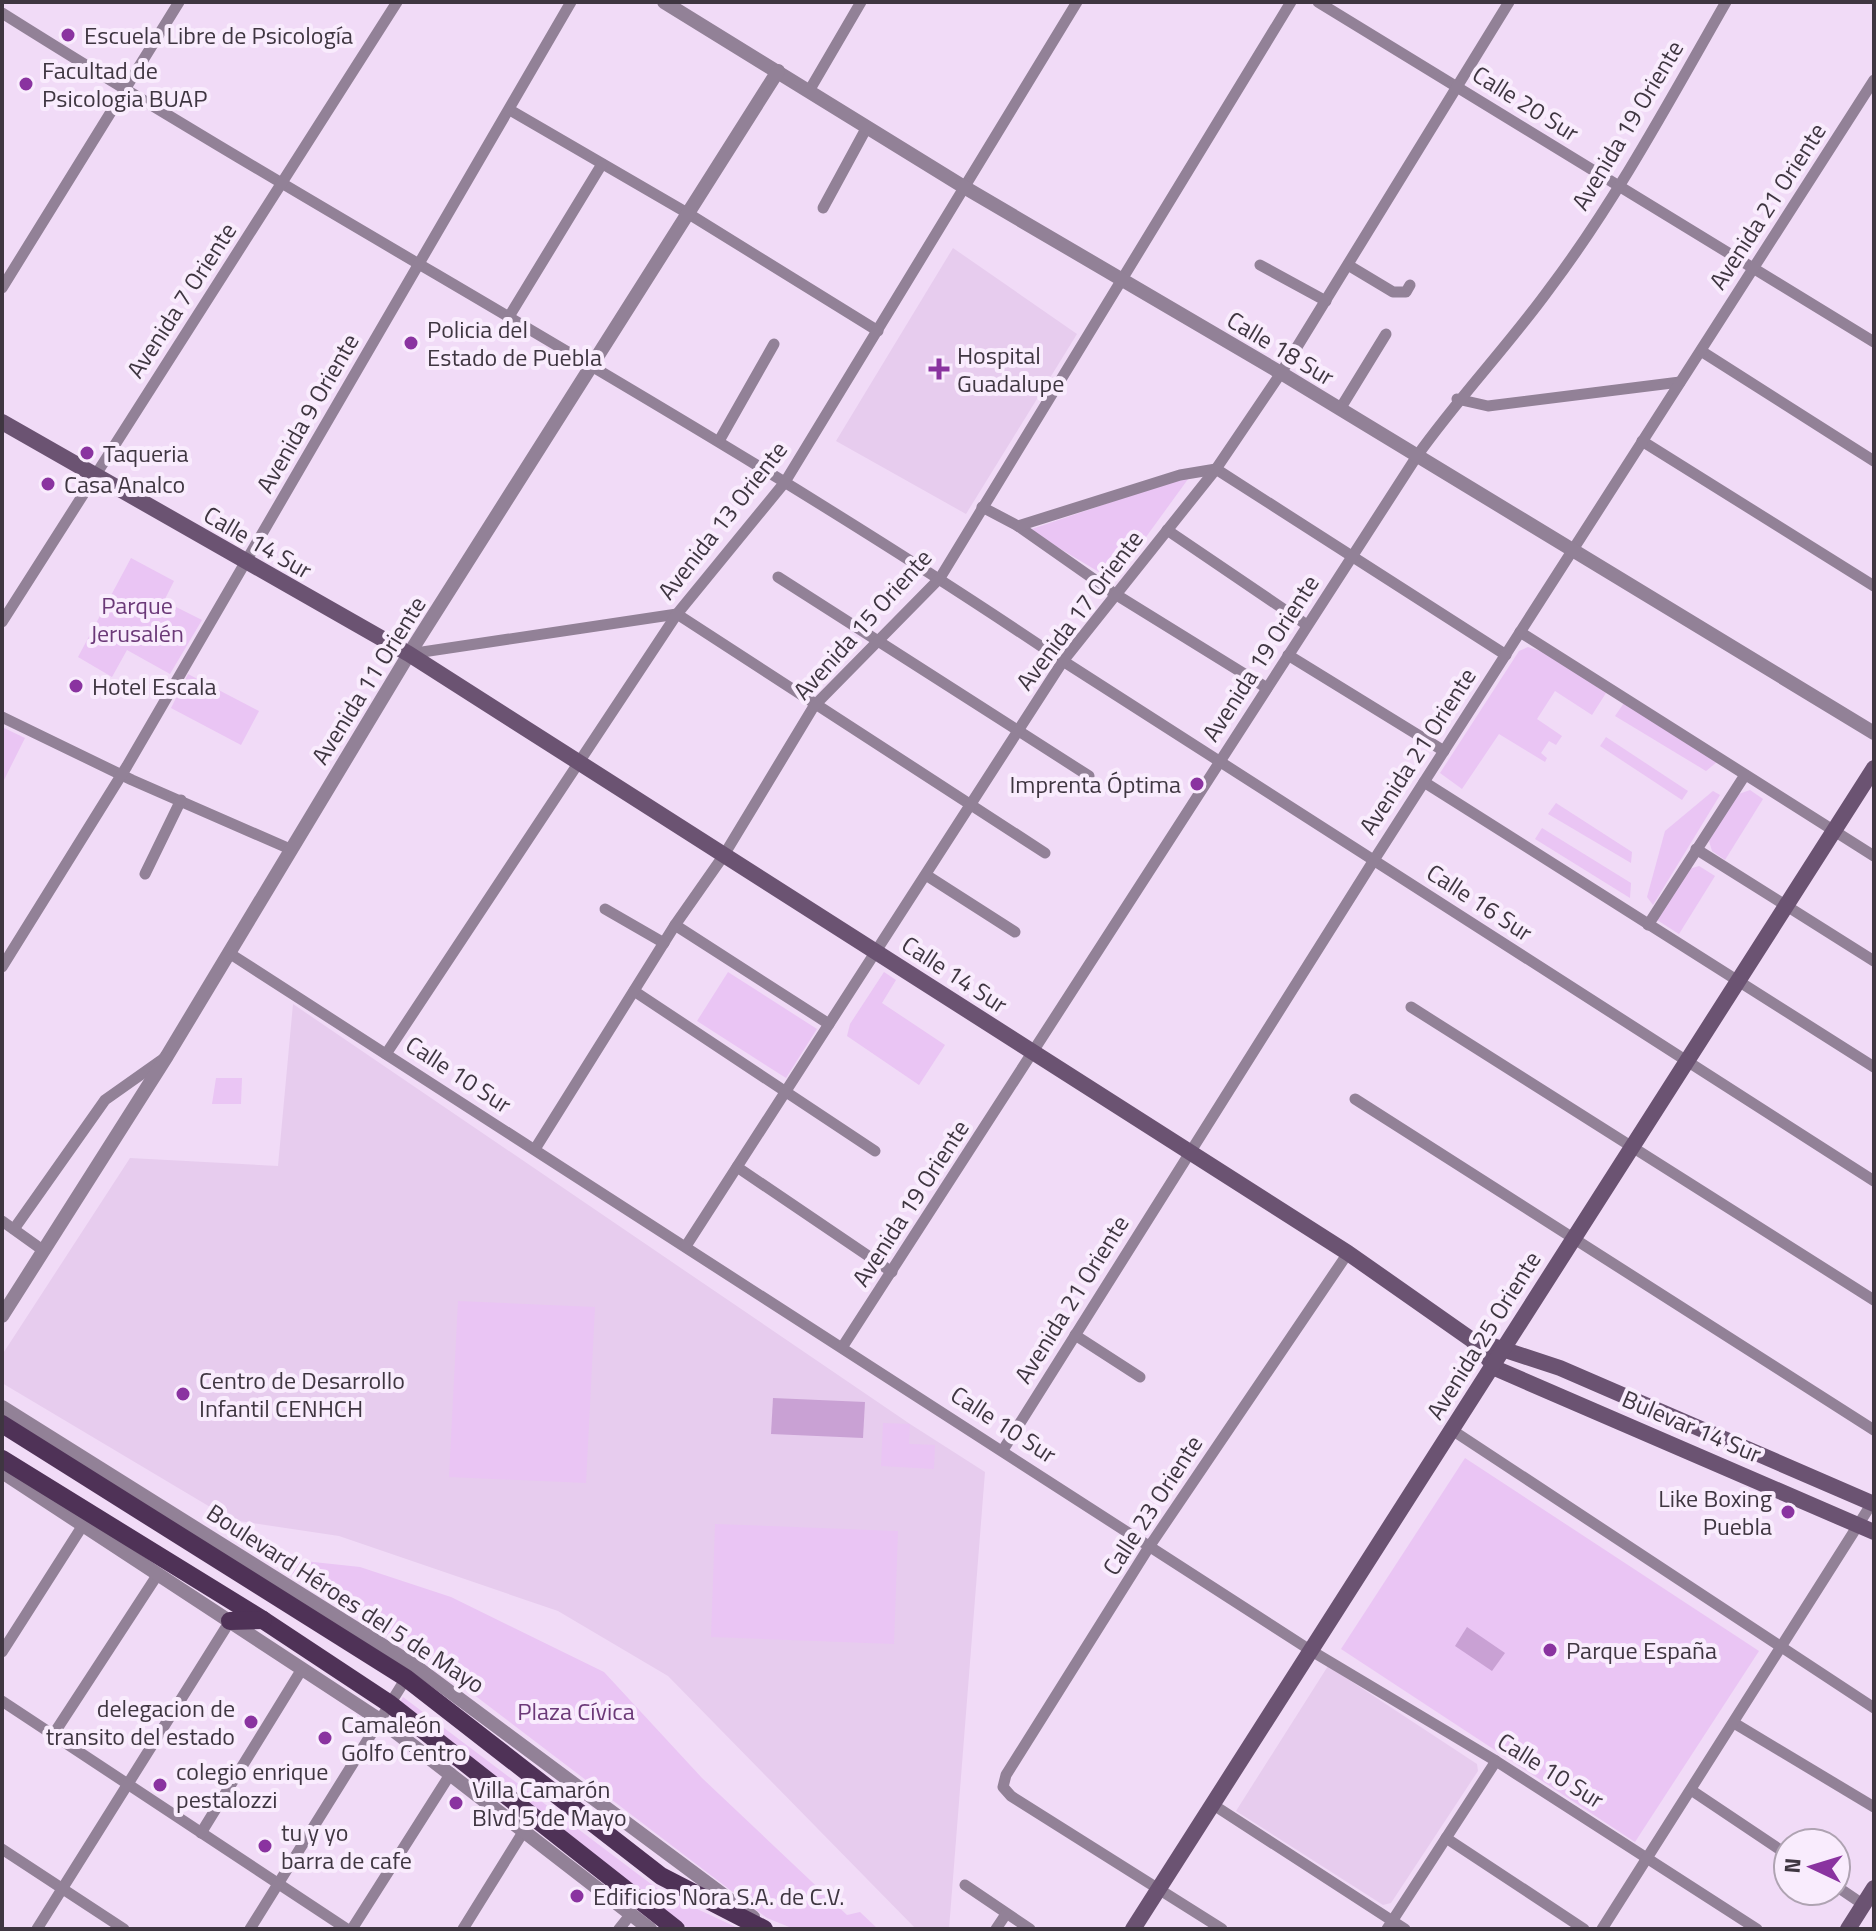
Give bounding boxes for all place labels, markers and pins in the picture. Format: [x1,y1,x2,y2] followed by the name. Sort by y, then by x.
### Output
[84,17,353,53] place label: Escuela Libre de Psicología
[59,26,77,44] marker: Escuela Libre de Psicología
[42,52,207,116] place label: Facultad de Psicologia BUAP
[17,75,35,93] marker: Facultad de Psicologia BUAP
[427,311,602,375] place label: Policia del Estado de Puebla
[402,334,420,352] marker: Policia del Estado de Puebla
[957,337,1064,401] place label: Hospital Guadalupe
[928,358,950,380] marker: Hospital Guadalupe
[103,435,189,471] place label: Taqueria
[78,444,96,462] marker: Taqueria
[64,466,185,502] place label: Casa Analco
[39,475,57,493] marker: Casa Analco
[92,668,217,704] place label: Hotel Escala
[67,677,85,695] marker: Hotel Escala
[1009,766,1181,802] place label: Imprenta Óptima
[1188,775,1206,793] marker: Imprenta Óptima
[199,1362,405,1426] place label: Centro de Desarrollo Infantil CENHCH
[174,1385,192,1403] marker: Centro de Desarrollo Infantil CENHCH
[1658,1480,1772,1544] place label: Like Boxing Puebla
[1779,1503,1797,1521] marker: Like Boxing Puebla
[1566,1632,1717,1668] place label: Parque España
[1541,1641,1559,1659] marker: Parque España
[46,1690,235,1754] place label: delegacion de transito del estado
[341,1706,467,1770] place label: Camaleón Golfo Centro
[242,1713,260,1731] marker: delegacion de transito del estado
[316,1729,334,1747] marker: Camaleón Golfo Centro
[176,1753,328,1817] place label: colegio enrique pestalozzi
[472,1771,627,1835] place label: Villa Camarón Blvd 5 de Mayo
[151,1776,169,1794] marker: colegio enrique pestalozzi
[447,1794,465,1812] marker: Villa Camarón Blvd 5 de Mayo
[281,1814,412,1878] place label: tu y yo barra de cafe
[256,1837,274,1855] marker: tu y yo barra de cafe
[593,1878,844,1914] place label: Edificios Nora S.A. de C.V.
[568,1887,586,1905] marker: Edificios Nora S.A. de C.V.

